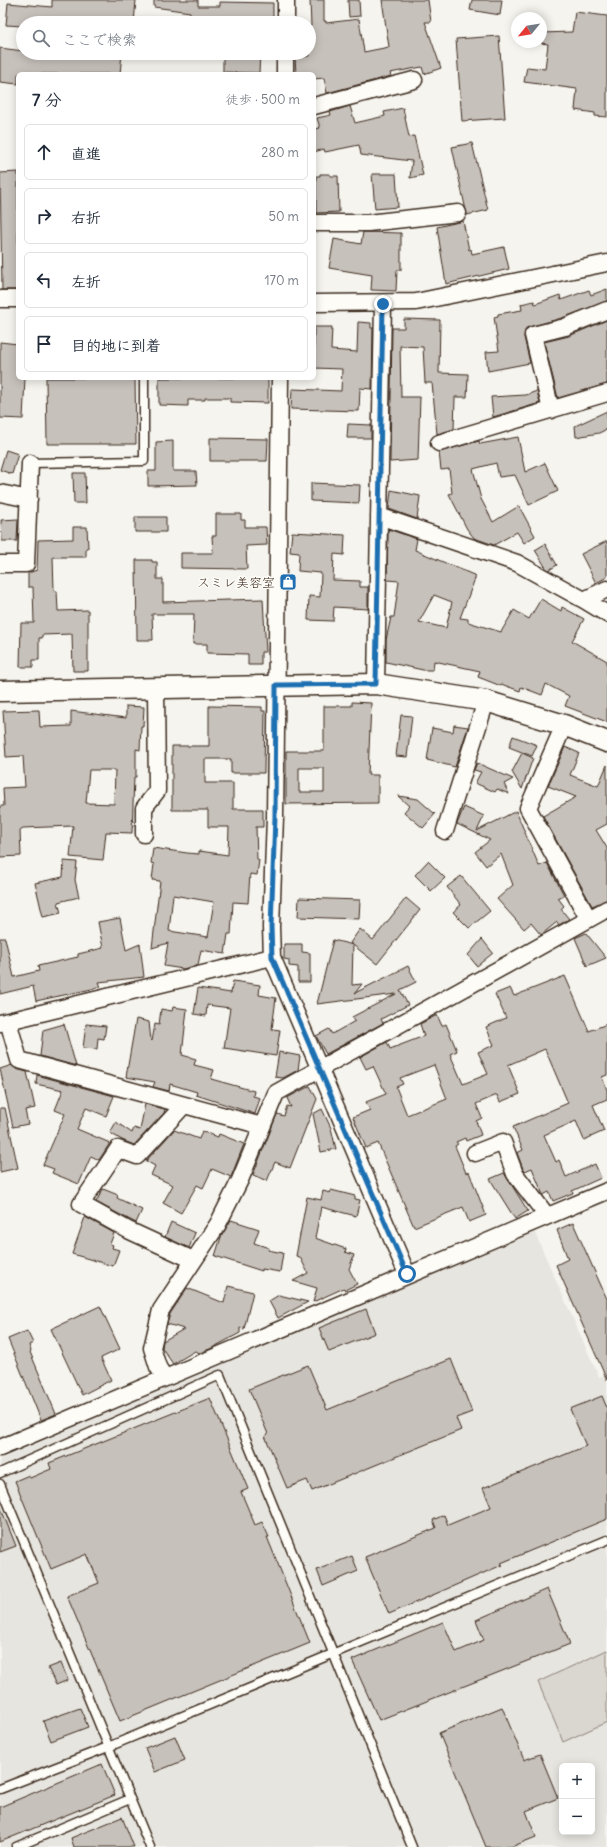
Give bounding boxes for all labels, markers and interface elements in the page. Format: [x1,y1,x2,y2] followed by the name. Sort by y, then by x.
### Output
[511,12,547,48] north arrow
[16,16,316,60] search box
[30,27,52,49] icon: search
[62,30,137,49] text: ここで検索
[32,89,61,111] text: 7 分
[226,91,300,108] text: 徒歩 · 500 m
[33,141,55,163] icon: ahead
[71,144,101,163] text: 直進
[261,144,299,161] text: 280 m
[33,205,55,227] icon: right
[71,208,101,227] text: 右折
[268,208,299,225] text: 50 m
[33,269,55,291] icon: left
[71,272,101,291] text: 左折
[264,272,299,289] text: 170 m
[374,295,392,313] route end
[33,333,55,355] icon: arrive
[71,336,161,355] text: 目的地に到着
[278,572,298,592] shop icon: スミレ美容室
[197,574,275,591] place label: スミレ美容室
[398,1265,416,1283] route start
[559,1763,595,1835] map controls
[559,1763,595,1799] button: +
[559,1799,595,1835] button: −

